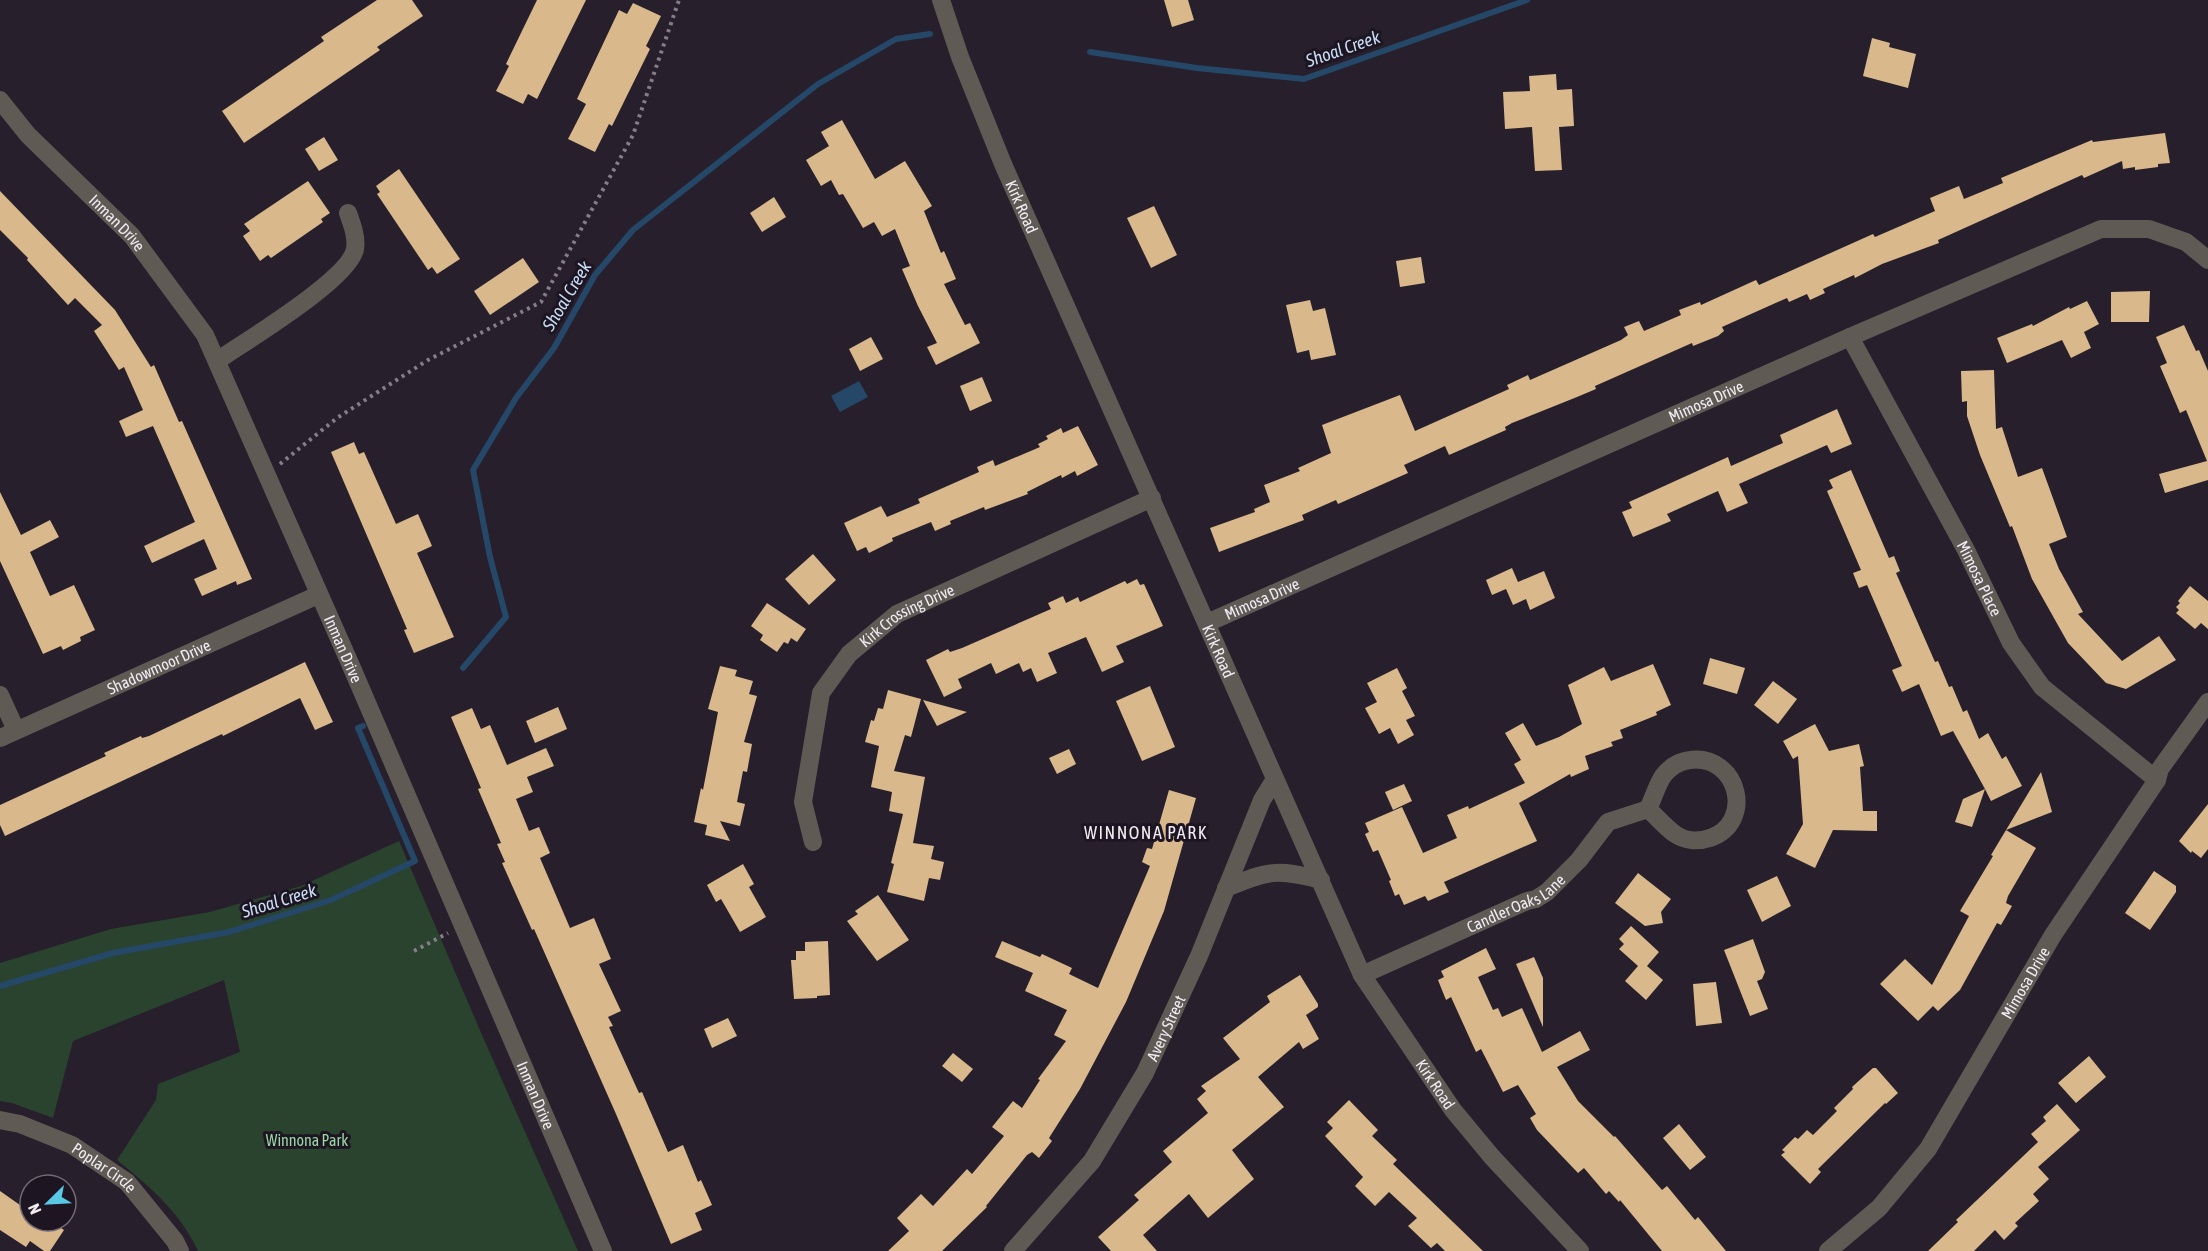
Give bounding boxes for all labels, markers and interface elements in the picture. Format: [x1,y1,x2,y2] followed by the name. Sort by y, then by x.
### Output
[1302,26,1384,71] water label: Shoal Creek
[1002,177,1041,236] street label: Kirk Road
[86,191,149,254] street label: Inman Drive
[537,256,596,335] water label: Shoal Creek
[1666,377,1746,426] street label: Mimosa Drive
[1954,538,2006,619] street label: Mimosa Place
[1222,574,1302,623] street label: Mimosa Drive
[856,580,957,650] street label: Kirk Crossing Drive
[321,612,366,685] street label: Inman Drive
[1199,622,1238,680] street label: Kirk Road
[104,636,213,698] street label: Shadowmoor Drive
[1084,822,1208,843] district label: WINNONA PARK
[1464,871,1568,936] street label: Candler Oaks Lane
[238,879,320,922] water label: Shoal Creek
[1997,944,2053,1022] street label: Mimosa Drive
[1143,992,1189,1064] street label: Avery Street
[1412,1056,1459,1112] street label: Kirk Road
[513,1059,558,1132] street label: Inman Drive
[266,1131,348,1149] park label: Winnona Park
[69,1139,141,1196] street label: Poplar Circle
[18,1173,78,1233] north arrow
[24,1201,44,1217] text: N

